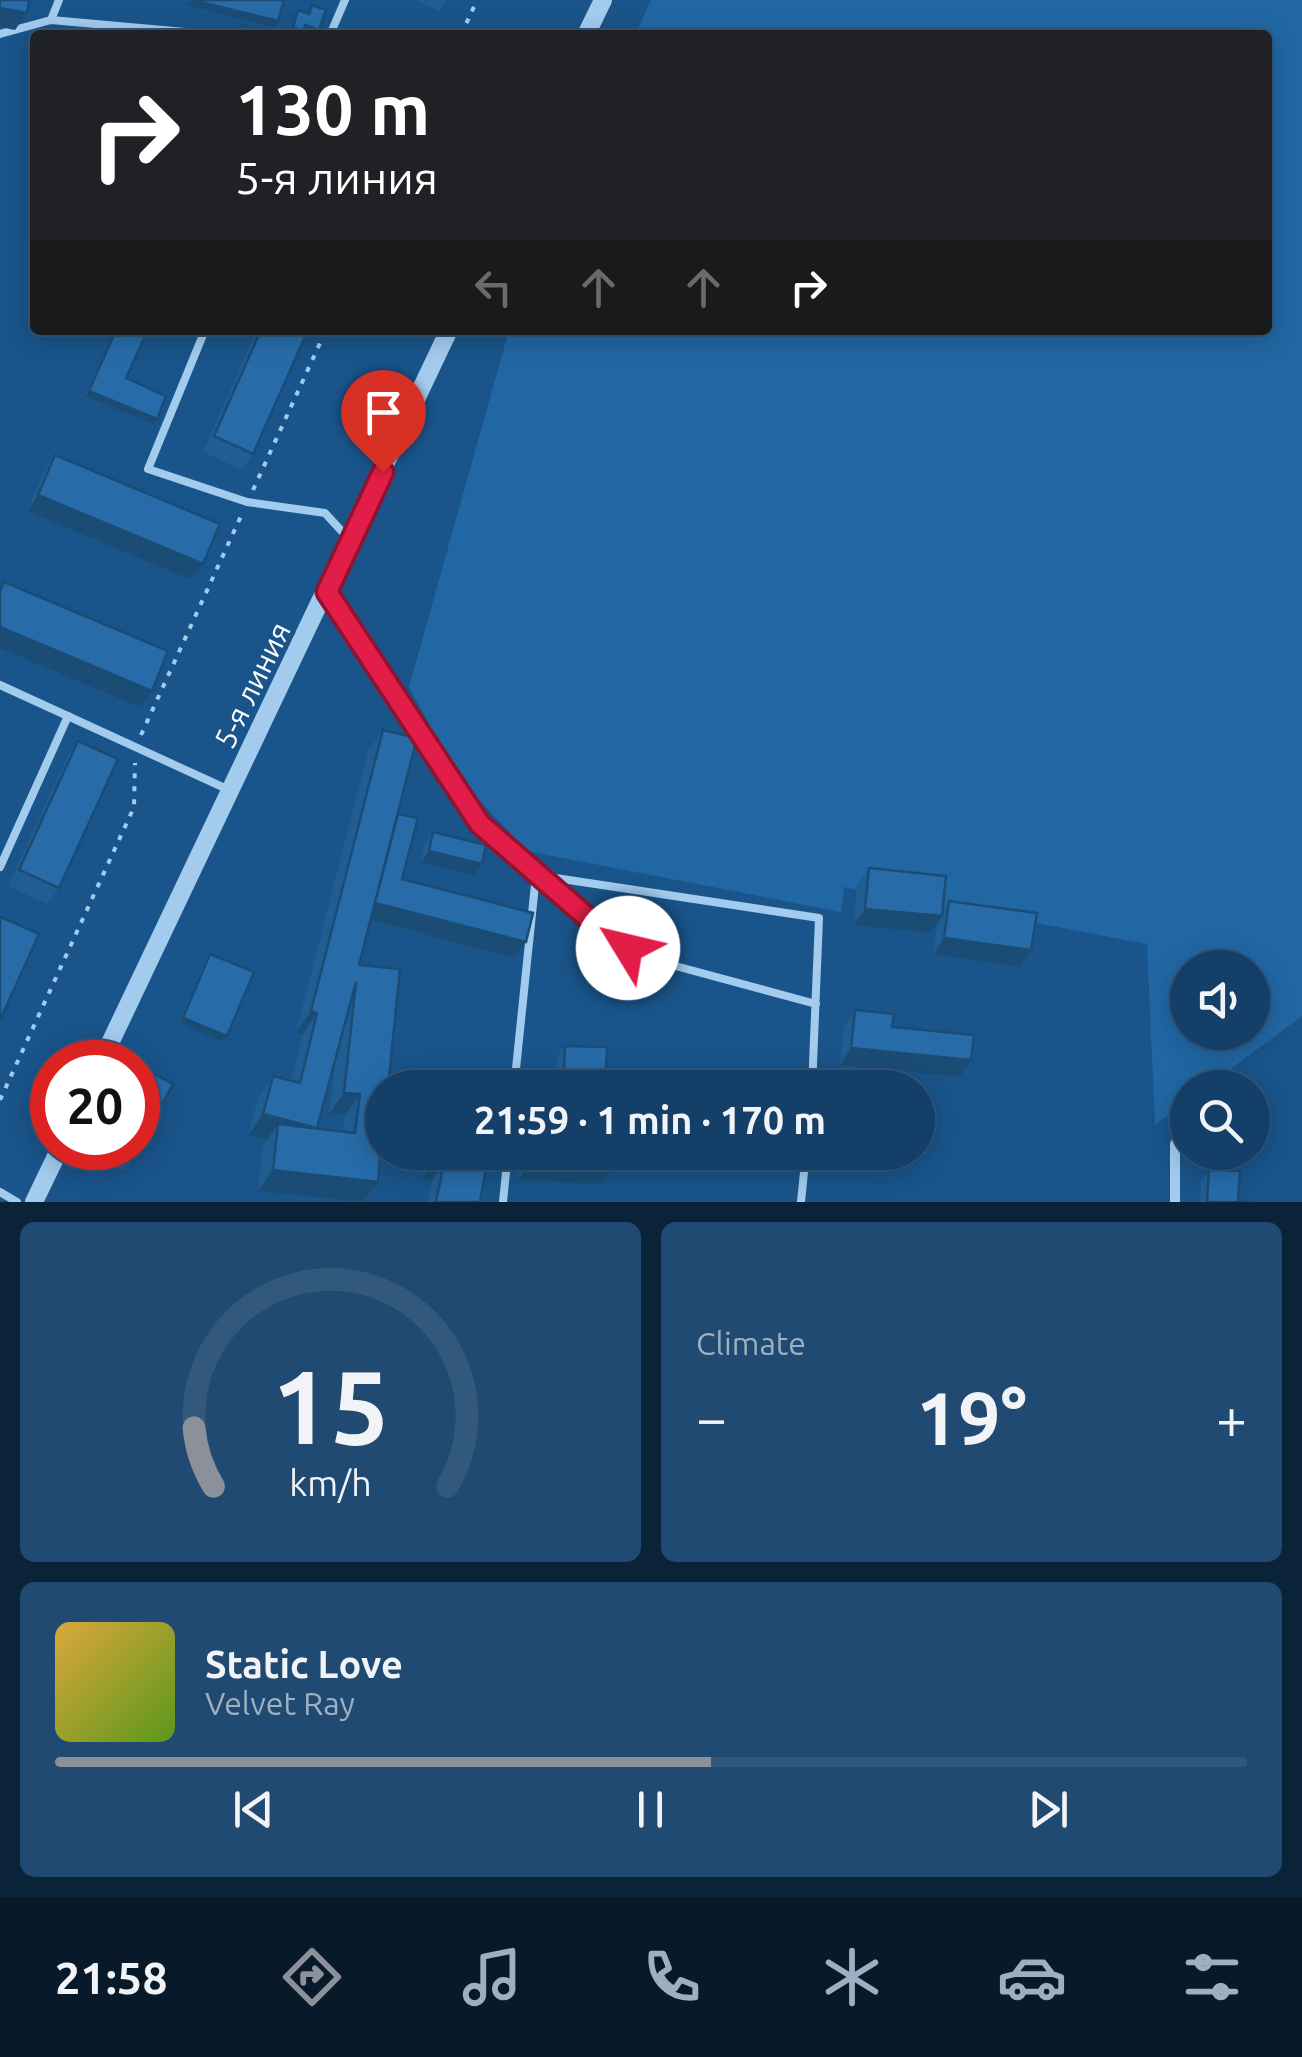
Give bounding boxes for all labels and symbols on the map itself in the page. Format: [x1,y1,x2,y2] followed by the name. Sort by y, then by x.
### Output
[341,370,426,473] pin
[207,617,297,753] street label: 5-я линия
[576,896,680,1000] position arrow
[30,1040,160,1170] speed limit sign: 20

